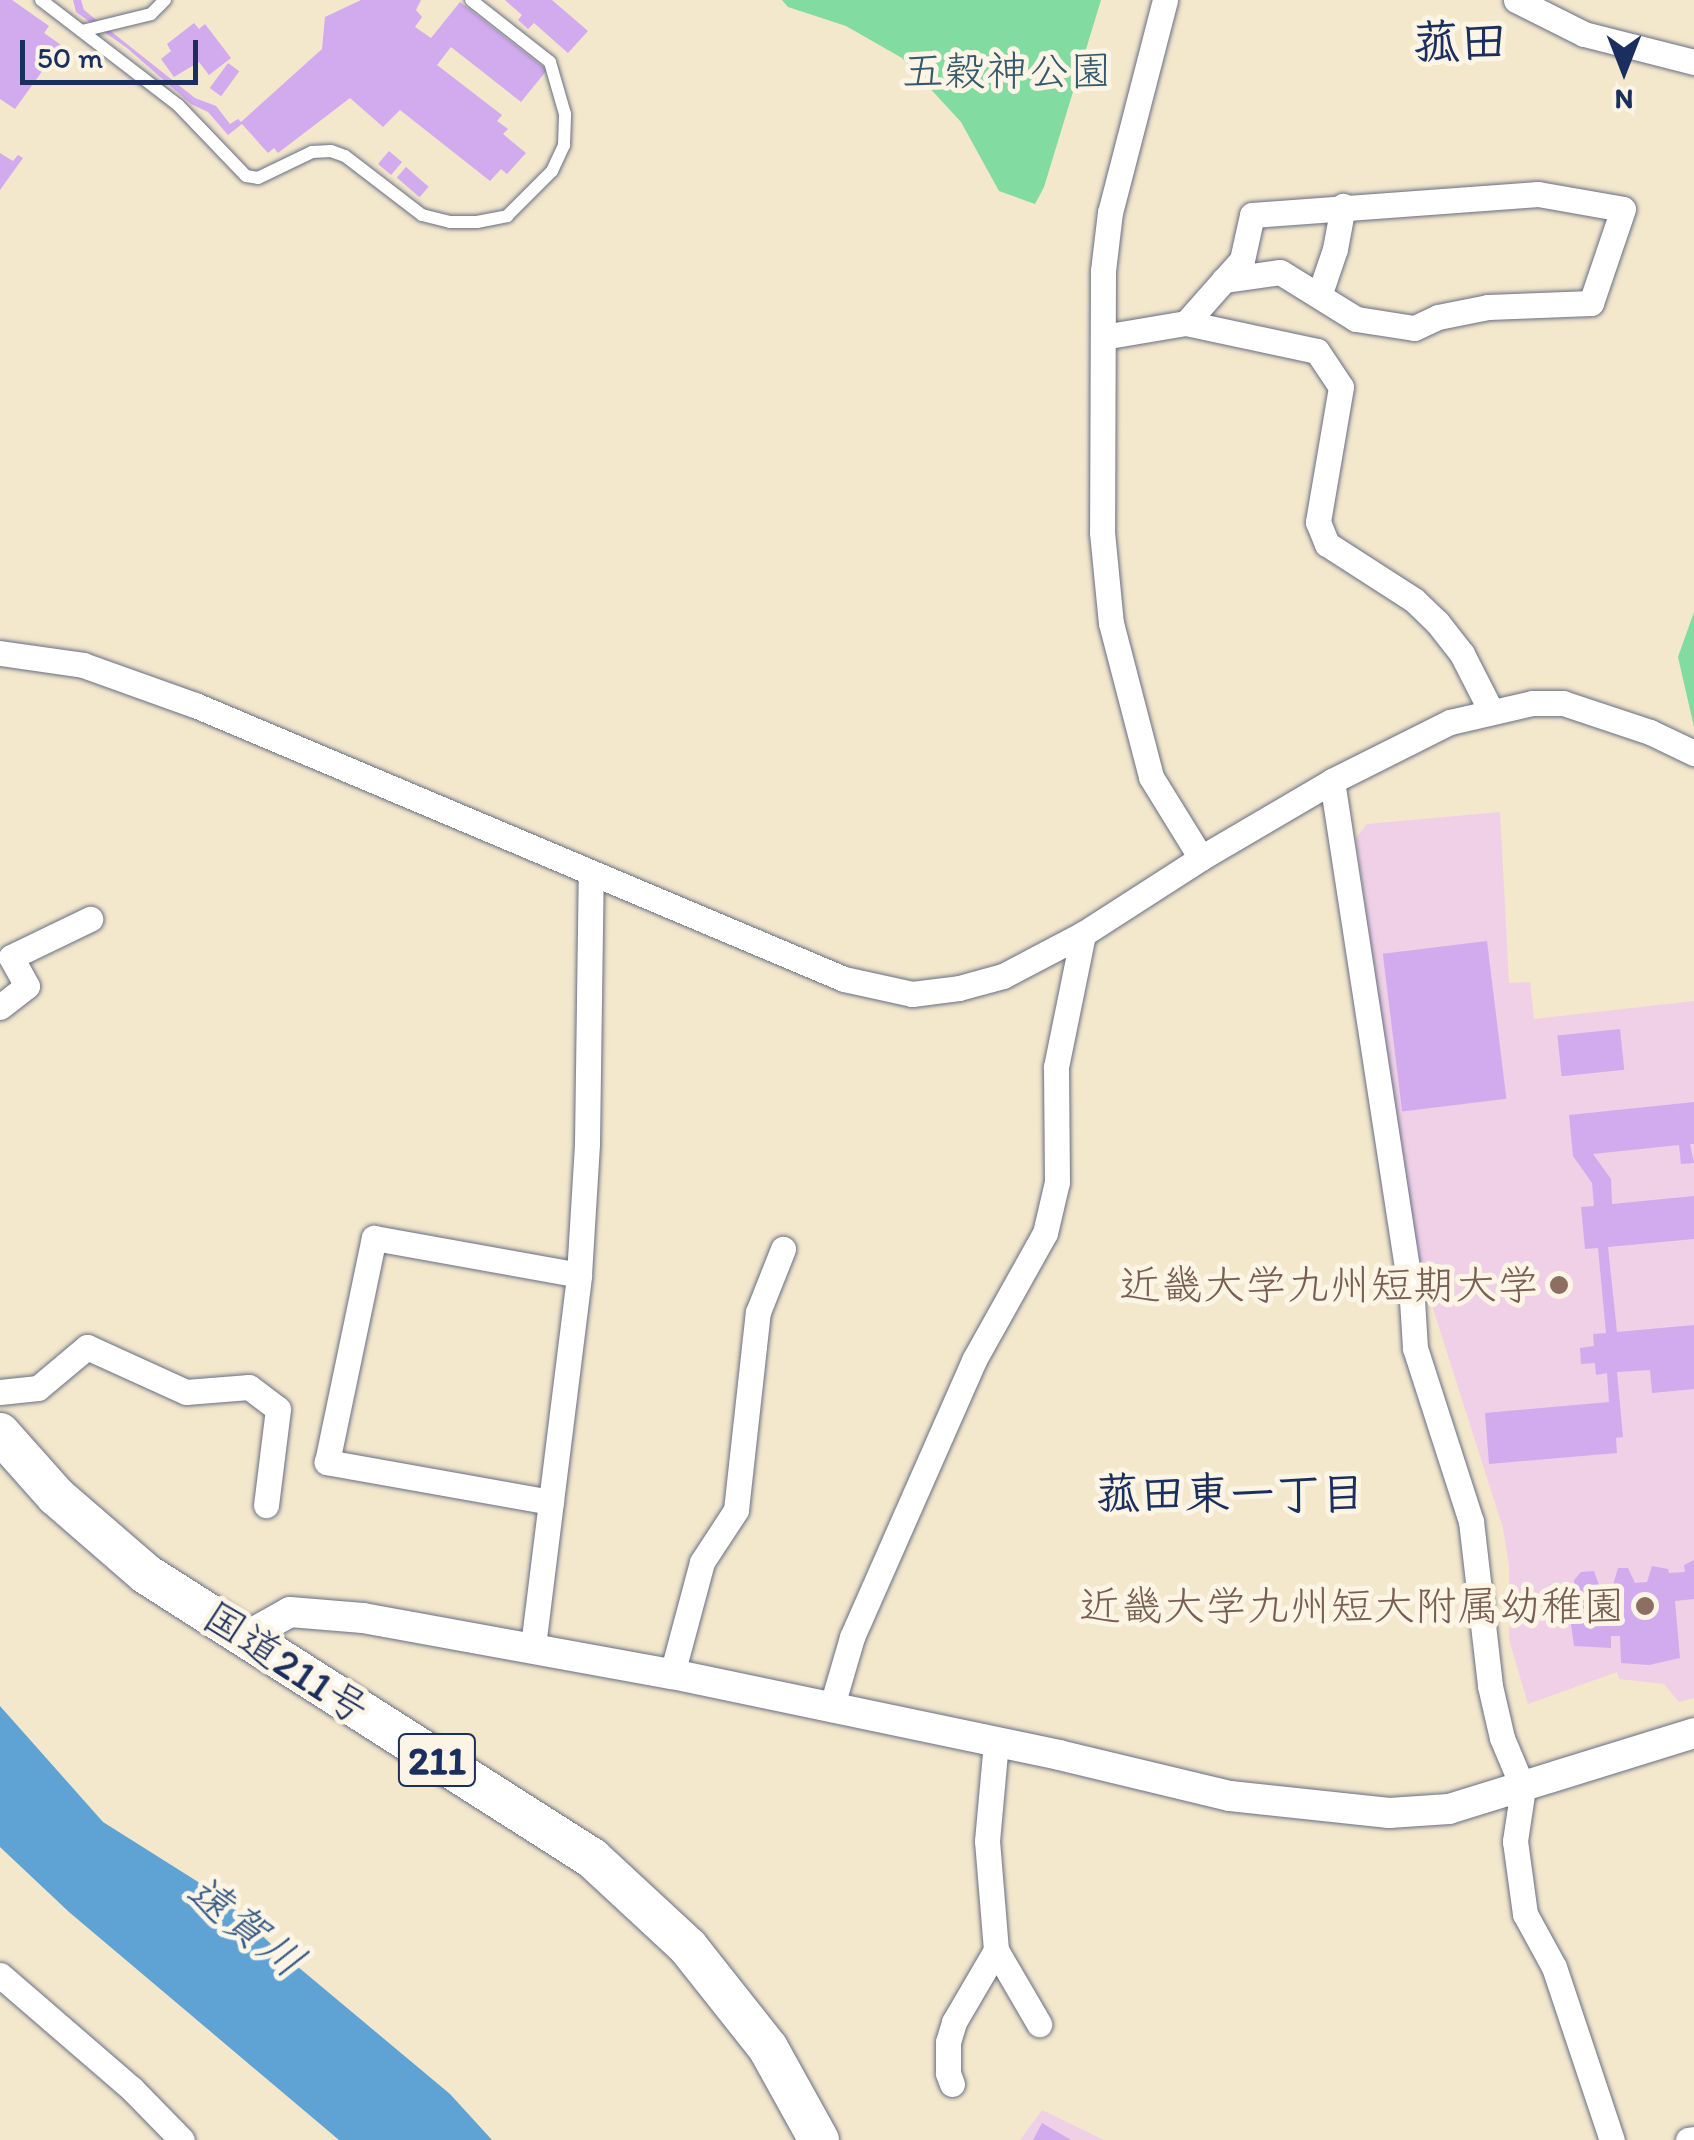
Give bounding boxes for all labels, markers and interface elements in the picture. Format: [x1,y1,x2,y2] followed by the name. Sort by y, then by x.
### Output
[1412,13,1508,71] district label: 菰田
[25,20,202,82] scale bar
[1574,20,1674,120] north arrow
[37,39,103,76] text: 50 m
[902,46,1112,96] park label: 五穀神公園
[1615,83,1633,117] text: N
[1119,1260,1539,1310] place label: 近畿大学九州短期大学
[1548,1274,1570,1296] marker: 近畿大学九州短期大学
[1095,1467,1365,1521] district label: 菰田東一丁目
[1079,1581,1625,1631] place label: 近畿大学九州短大附属幼稚園
[194,1591,378,1735] street label: 国道211号
[1634,1595,1656,1617] marker: 近畿大学九州短大附属幼稚園
[397,1725,477,1795] road number: 211
[176,1863,316,1989] water label: 遠賀川

